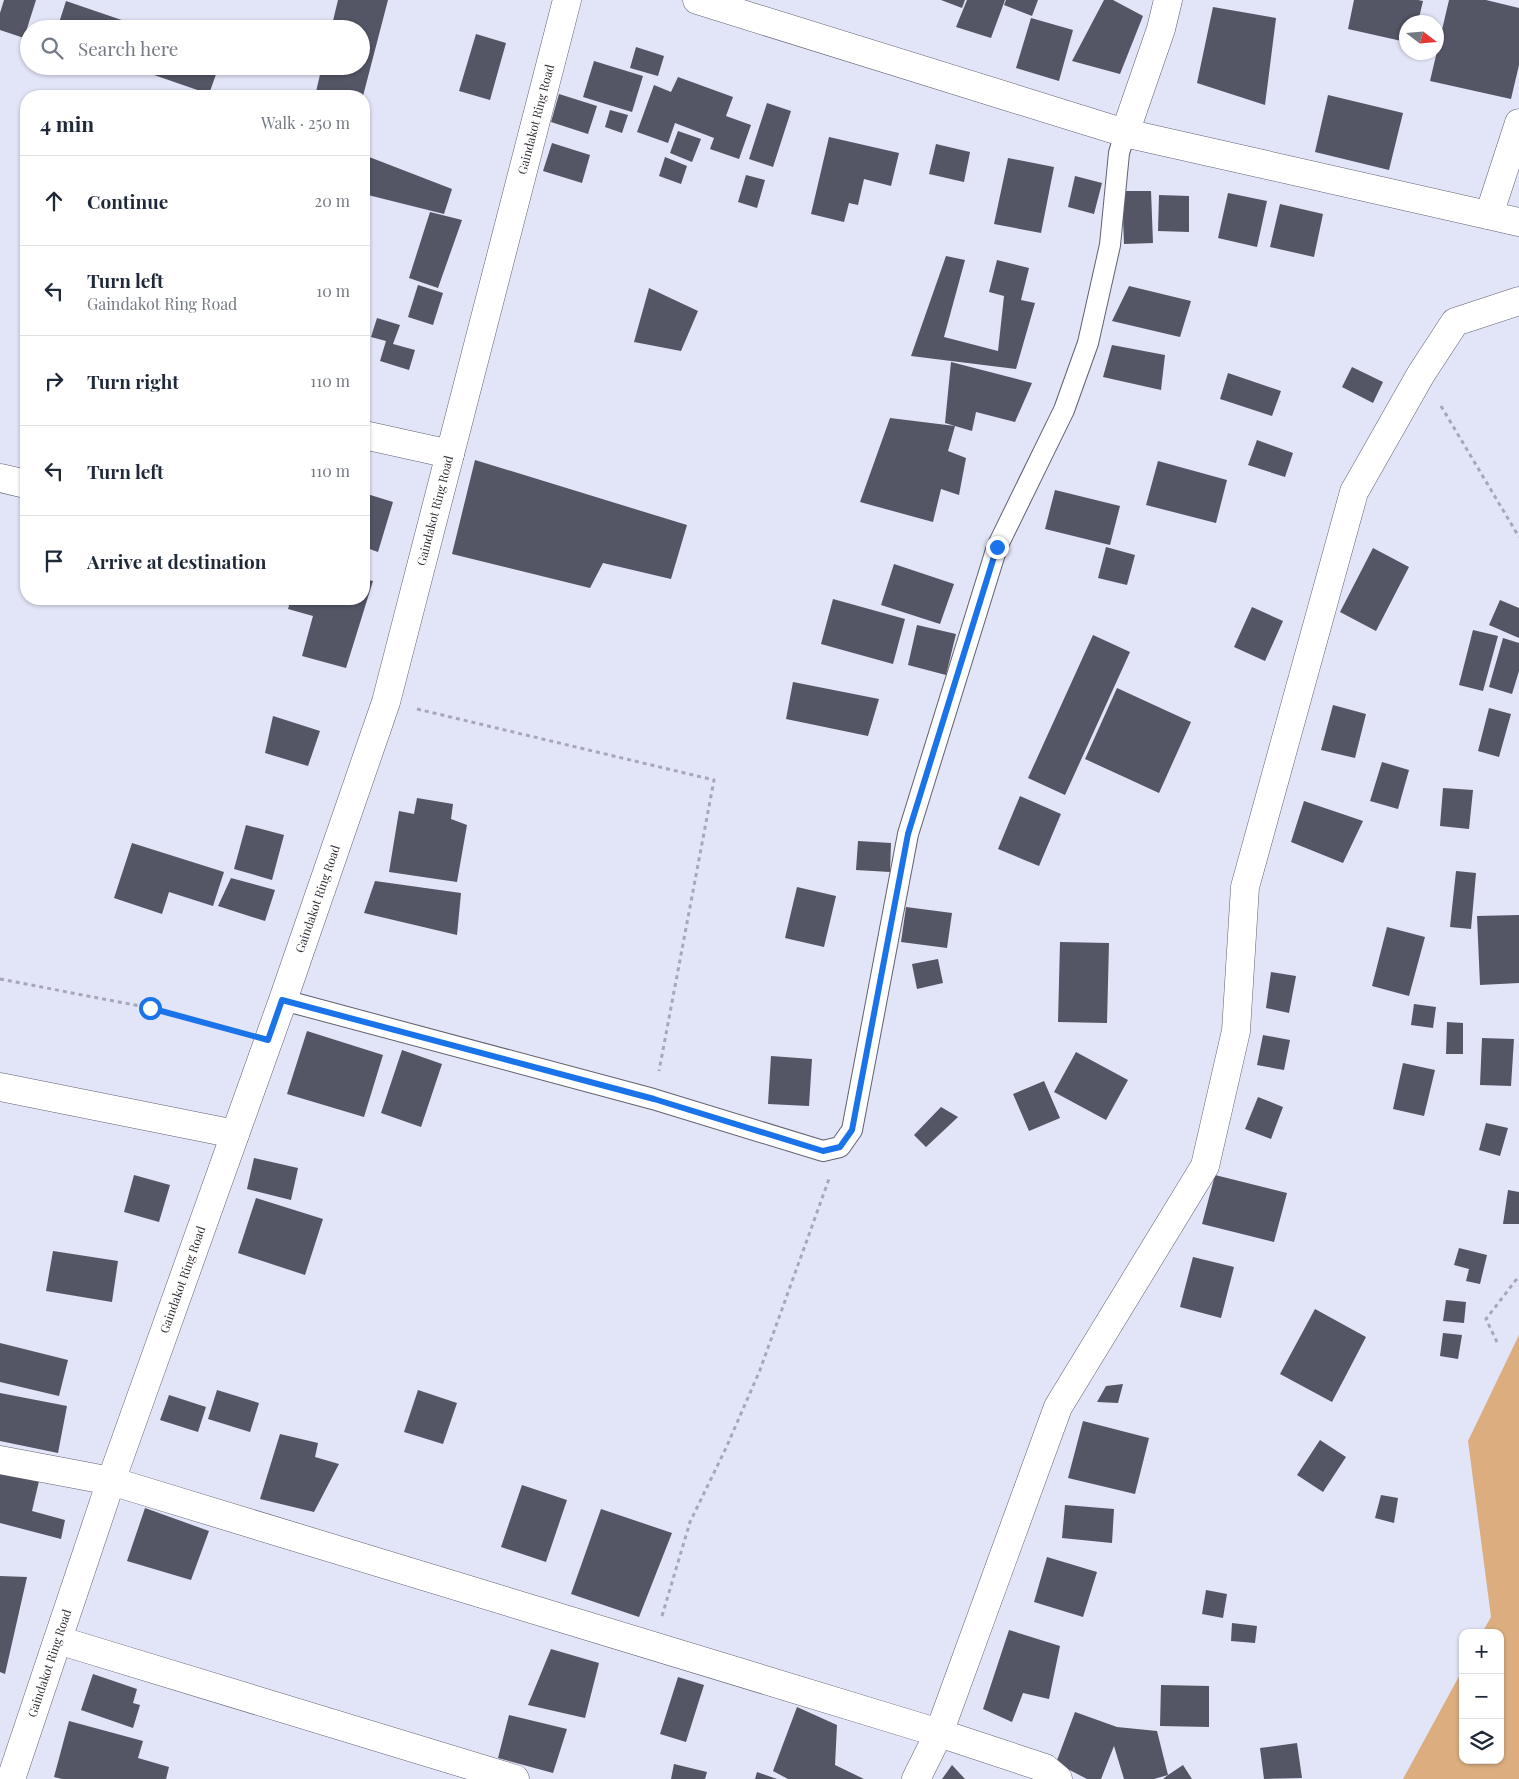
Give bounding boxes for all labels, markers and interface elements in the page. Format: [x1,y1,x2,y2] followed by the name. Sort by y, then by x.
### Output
[1399,15,1444,60] north arrow
[20,20,370,75] search box
[38,34,66,62] icon: search
[78,35,178,61] text: Search here
[513,63,557,176] street label: Gaindakot Ring Road
[40,109,94,137] text: 4 min
[261,112,350,133] text: Walk · 250 m
[40,187,68,215] icon: ahead
[87,188,168,214] text: Continue
[315,190,350,211] text: 20 m
[87,267,164,293] text: Turn left
[40,277,68,305] icon: left
[316,280,350,301] text: 10 m
[87,293,237,314] text: Gaindakot Ring Road
[40,367,68,395] icon: right
[87,368,179,394] text: Turn right
[310,370,350,391] text: 110 m
[413,454,456,567] street label: Gaindakot Ring Road
[40,457,68,485] icon: left
[87,458,164,484] text: Turn left
[310,460,350,481] text: 110 m
[986,536,1009,559] route end
[40,547,68,575] icon: arrive
[87,548,267,574] text: Arrive at destination
[291,843,343,955] street label: Gaindakot Ring Road
[139,997,162,1020] route start
[155,1224,209,1335] street label: Gaindakot Ring Road
[23,1607,74,1719] street label: Gaindakot Ring Road
[1459,1629,1504,1764] map controls
[1459,1629,1504,1674] button: +
[1459,1674,1504,1719] button: −
[1459,1719,1504,1764] button: layers

